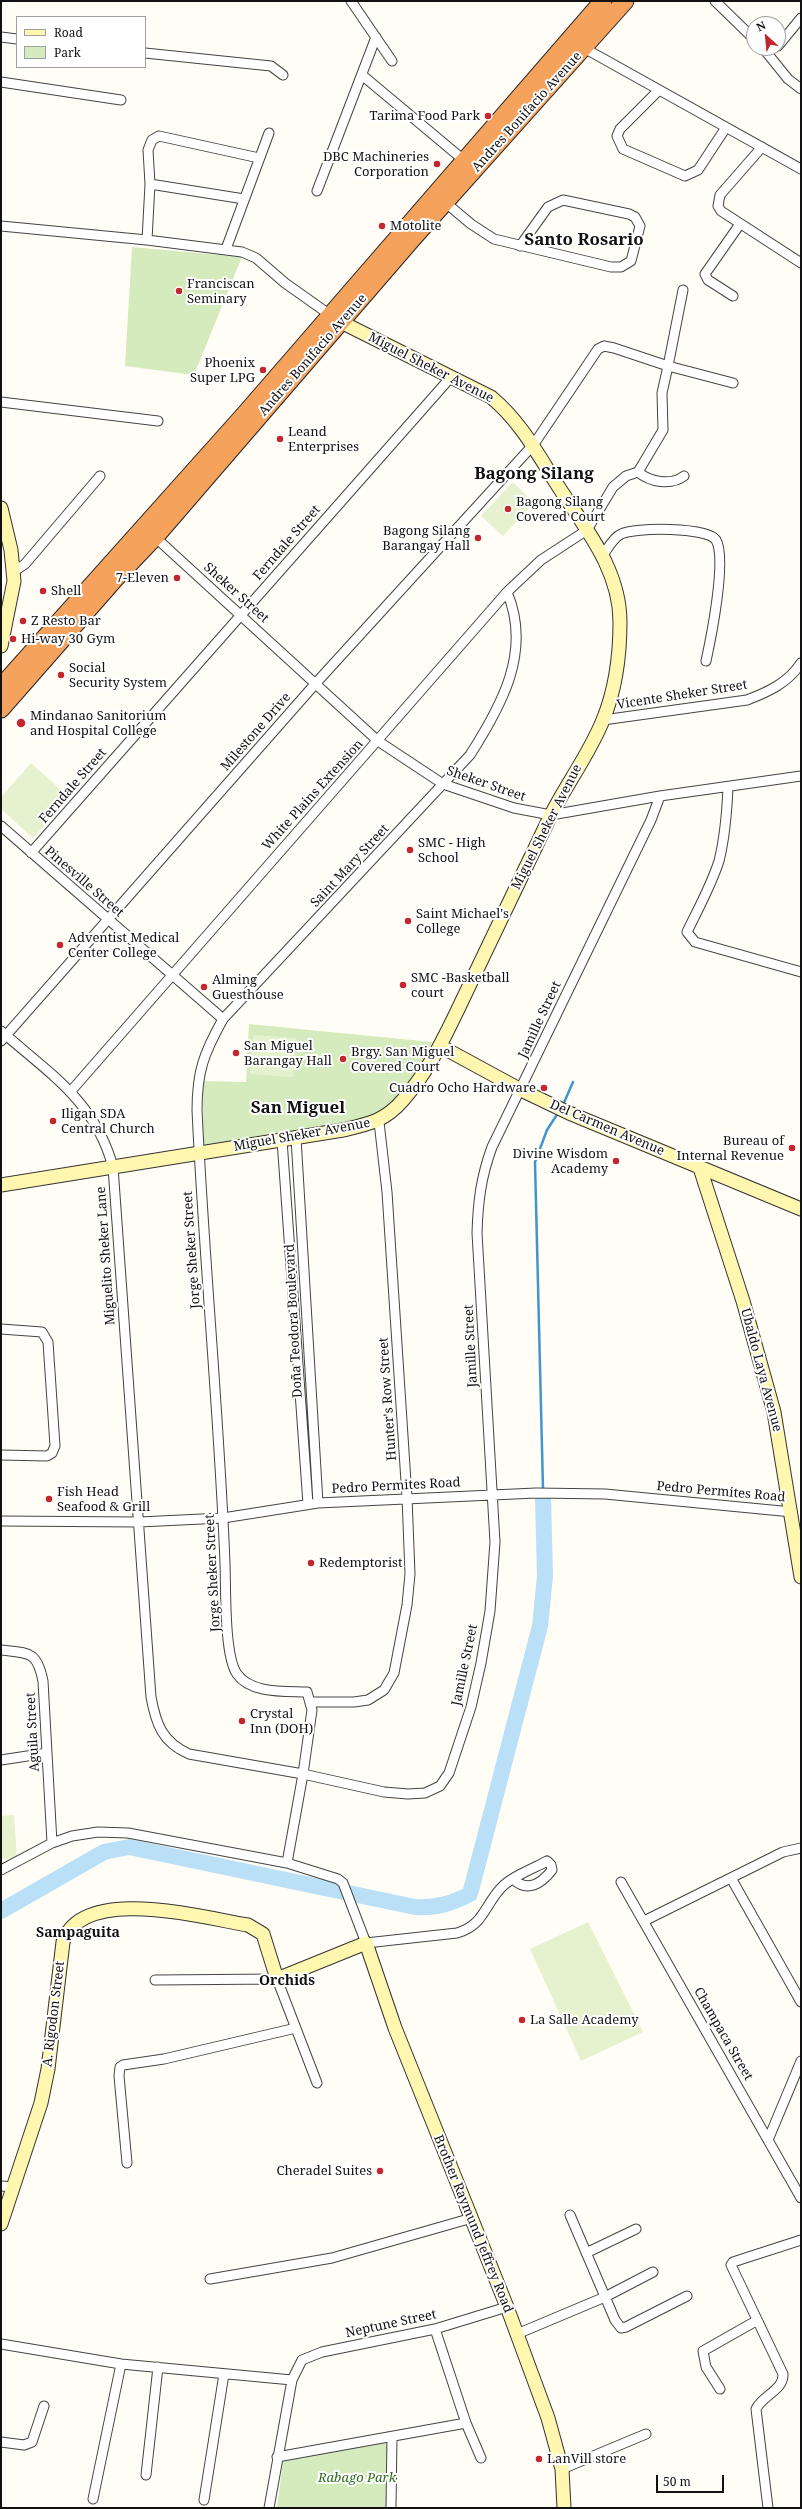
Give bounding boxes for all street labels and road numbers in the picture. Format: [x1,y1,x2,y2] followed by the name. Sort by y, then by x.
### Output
[469,49,585,175] street label: Andres Bonifacio Avenue
[256,291,370,419] street label: Andres Bonifacio Avenue
[366,330,496,406] street label: Miguel Sheker Avenue
[250,502,324,584] street label: Ferndale Street
[200,560,272,626] street label: Sheker Street
[616,677,748,713] street label: Vicente Sheker Street
[218,690,294,774] street label: Milestone Drive
[259,737,367,853] street label: White Plains Extension
[36,745,110,827] street label: Ferndale Street
[509,762,585,892] street label: Miguel Sheker Avenue
[445,763,527,805] street label: Sheker Street
[308,821,392,911] street label: Saint Mary Street
[41,843,127,921] street label: Pinesville Street
[515,979,565,1061] street label: Jamille Street
[547,1097,667,1159] street label: Del Carmen Avenue
[232,1115,372,1155] street label: Miguel Sheker Avenue
[93,1186,119,1326] street label: Miguelito Sheker Lane
[180,1191,204,1309] street label: Jorge Sheker Street
[282,1244,306,1398] street label: Doña Teodora Boulevard
[461,1304,481,1388] street label: Jamille Street
[737,1307,785,1433] street label: Ubaldo Laya Avenue
[376,1337,400,1461] street label: Hunter's Row Street
[331,1475,461,1497] street label: Pedro Permites Road
[656,1479,786,1505] street label: Pedro Permites Road
[202,1514,224,1632] street label: Jorge Sheker Street
[449,1623,481,1707] street label: Jamille Street
[23,1692,43,1772] street label: Aguila Street
[40,1960,68,2068] street label: A. Rigodon Street
[690,1985,756,2083] street label: Champaca Street
[430,2133,516,2315] street label: Brother Raymund Jeffrey Road
[344,2307,438,2341] street label: Neptune Street

